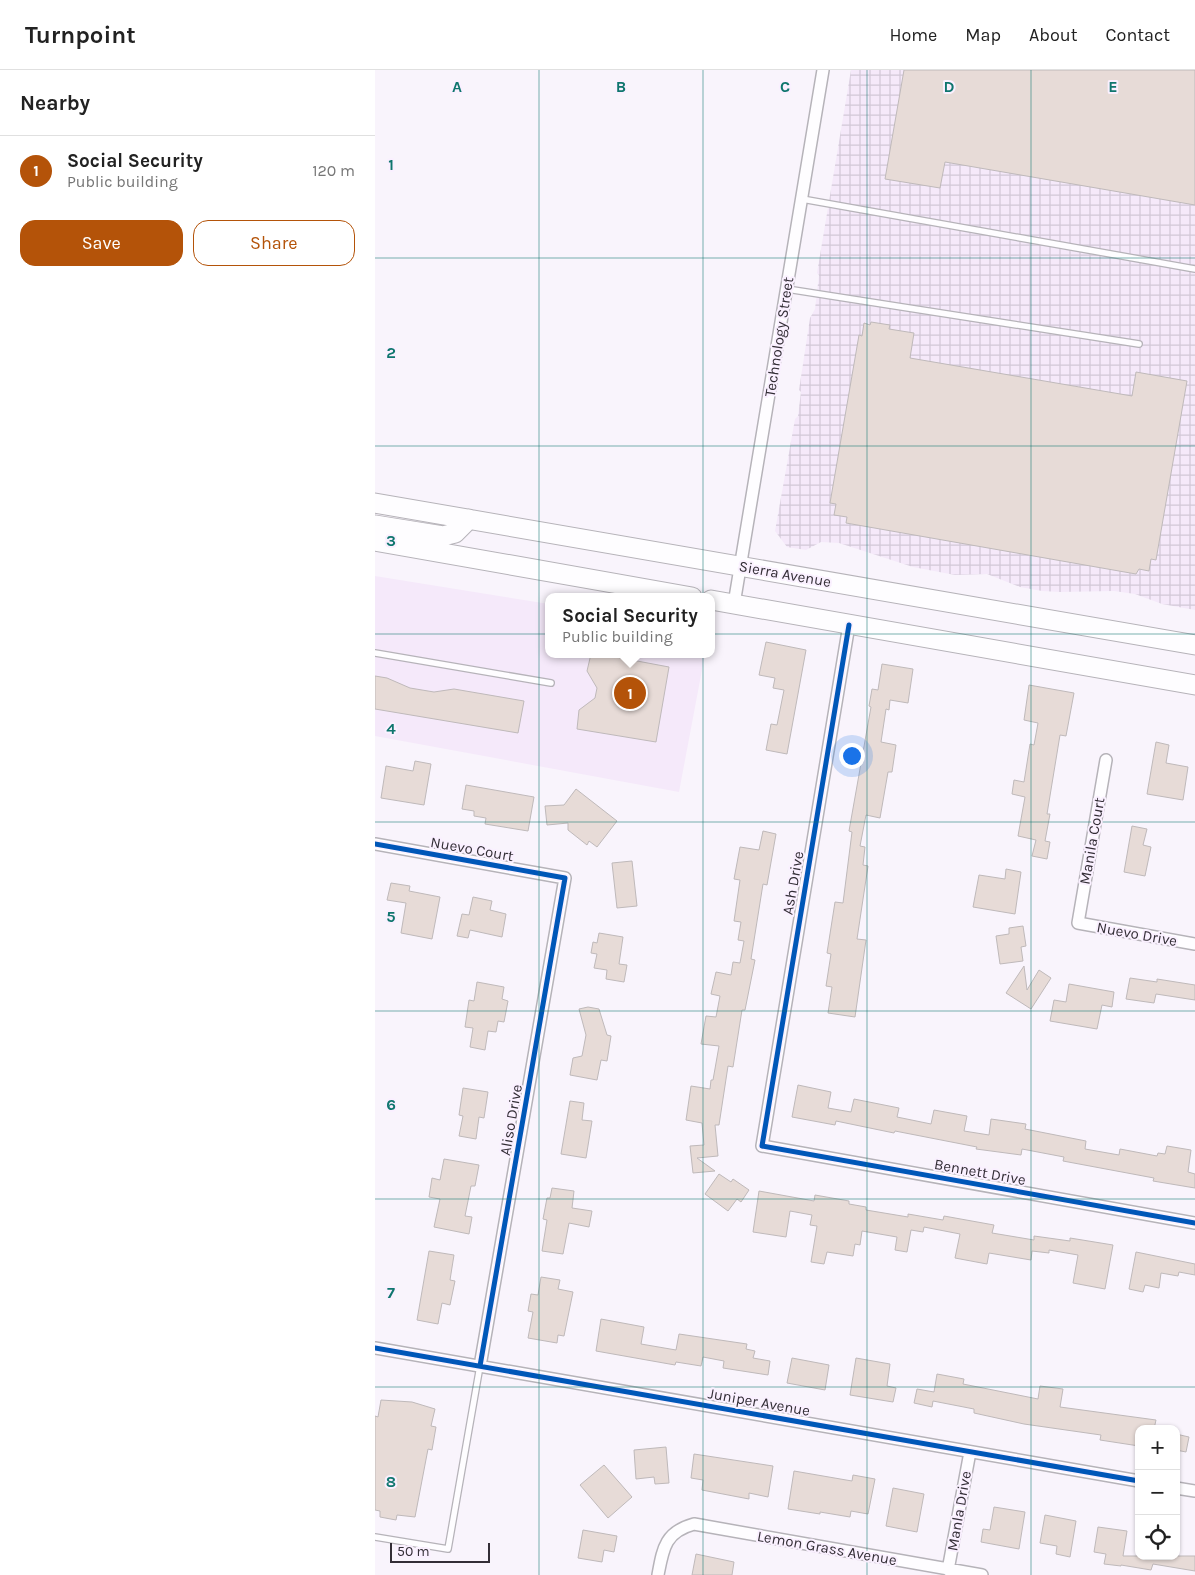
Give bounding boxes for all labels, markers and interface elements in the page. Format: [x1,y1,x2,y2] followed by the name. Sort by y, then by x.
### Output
[25,21,136,49] text: Turnpoint
[889,24,937,46] text: Home
[965,24,1001,46] text: Map
[1029,24,1078,46] text: About
[1106,24,1170,46] text: Contact
[452,77,462,96] text: A
[616,77,626,96] text: B
[780,77,790,96] text: C
[944,77,955,96] text: D
[1108,77,1118,96] text: E
[20,91,90,115] text: Nearby
[67,150,203,172] text: Social Security
[388,155,394,174] text: 1
[33,161,39,180] text: 1
[312,161,355,180] text: 120 m
[67,172,178,191] text: Public building
[20,220,183,266] button: Save
[193,220,355,266] button: Share
[761,276,797,398] street label: Technology Street
[386,343,396,362] text: 2
[386,531,396,550] text: 3
[738,557,832,591] street label: Sierra Avenue
[545,593,715,658] popup
[562,605,698,627] text: Social Security
[562,627,673,646] text: Public building
[614,674,646,712] pin: 1
[386,719,396,738] text: 4
[839,743,865,769] your location
[1075,796,1109,886] street label: Manila Court
[429,833,515,865] street label: Nuevo Court
[779,850,807,916] street label: Ash Drive
[386,907,396,926] text: 5
[1095,918,1179,950] street label: Nuevo Drive
[496,1083,526,1157] street label: Aliso Drive
[386,1095,396,1114] text: 6
[933,1155,1027,1189] street label: Bennett Drive
[387,1283,395,1302] text: 7
[706,1384,812,1420] street label: Juniper Avenue
[1135,1425,1180,1560] map controls
[1135,1425,1180,1470] button: +
[943,1470,975,1552] street label: Manla Drive
[1135,1470,1180,1515] button: −
[386,1472,396,1491] text: 8
[1135,1515,1180,1560] button: locate
[756,1527,898,1569] street label: Lemon Grass Avenue
[390,1540,490,1563] scale bar
[397,1543,430,1560] text: 50 m

